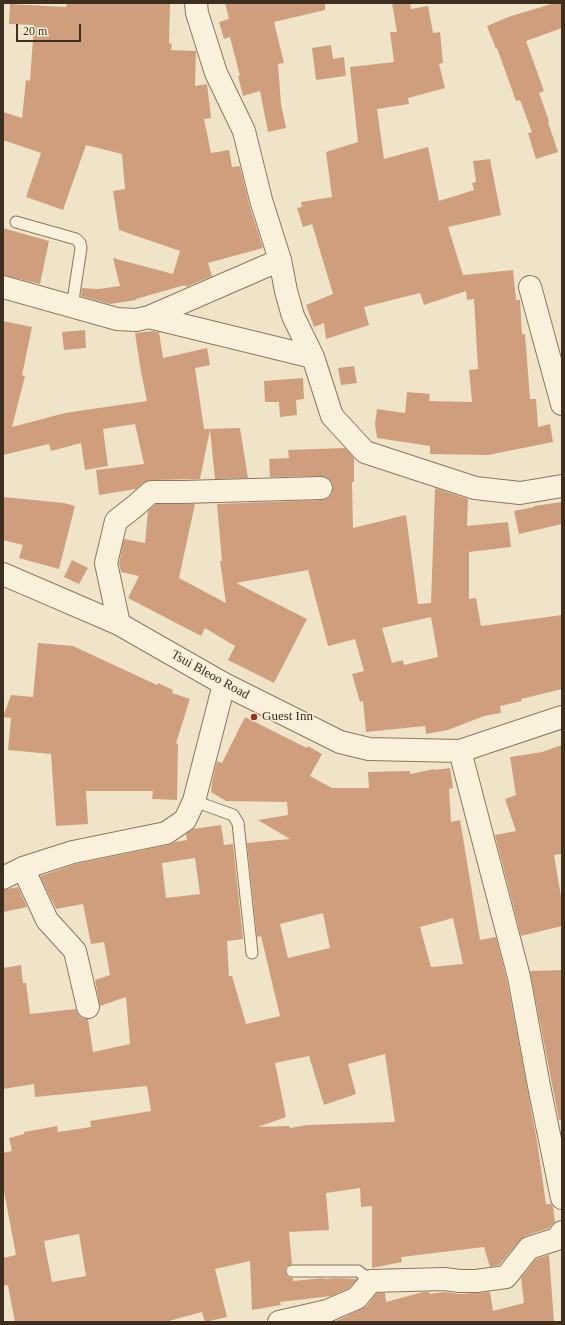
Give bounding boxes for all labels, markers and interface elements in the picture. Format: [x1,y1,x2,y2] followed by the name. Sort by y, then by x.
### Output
[18,16,83,42] scale bar
[23,24,47,38] text: 20 m
[168,647,252,703] street label: Tsui Bleoo Road
[262,709,313,725] place label: Guest Inn
[249,712,259,722] marker: Guest Inn

